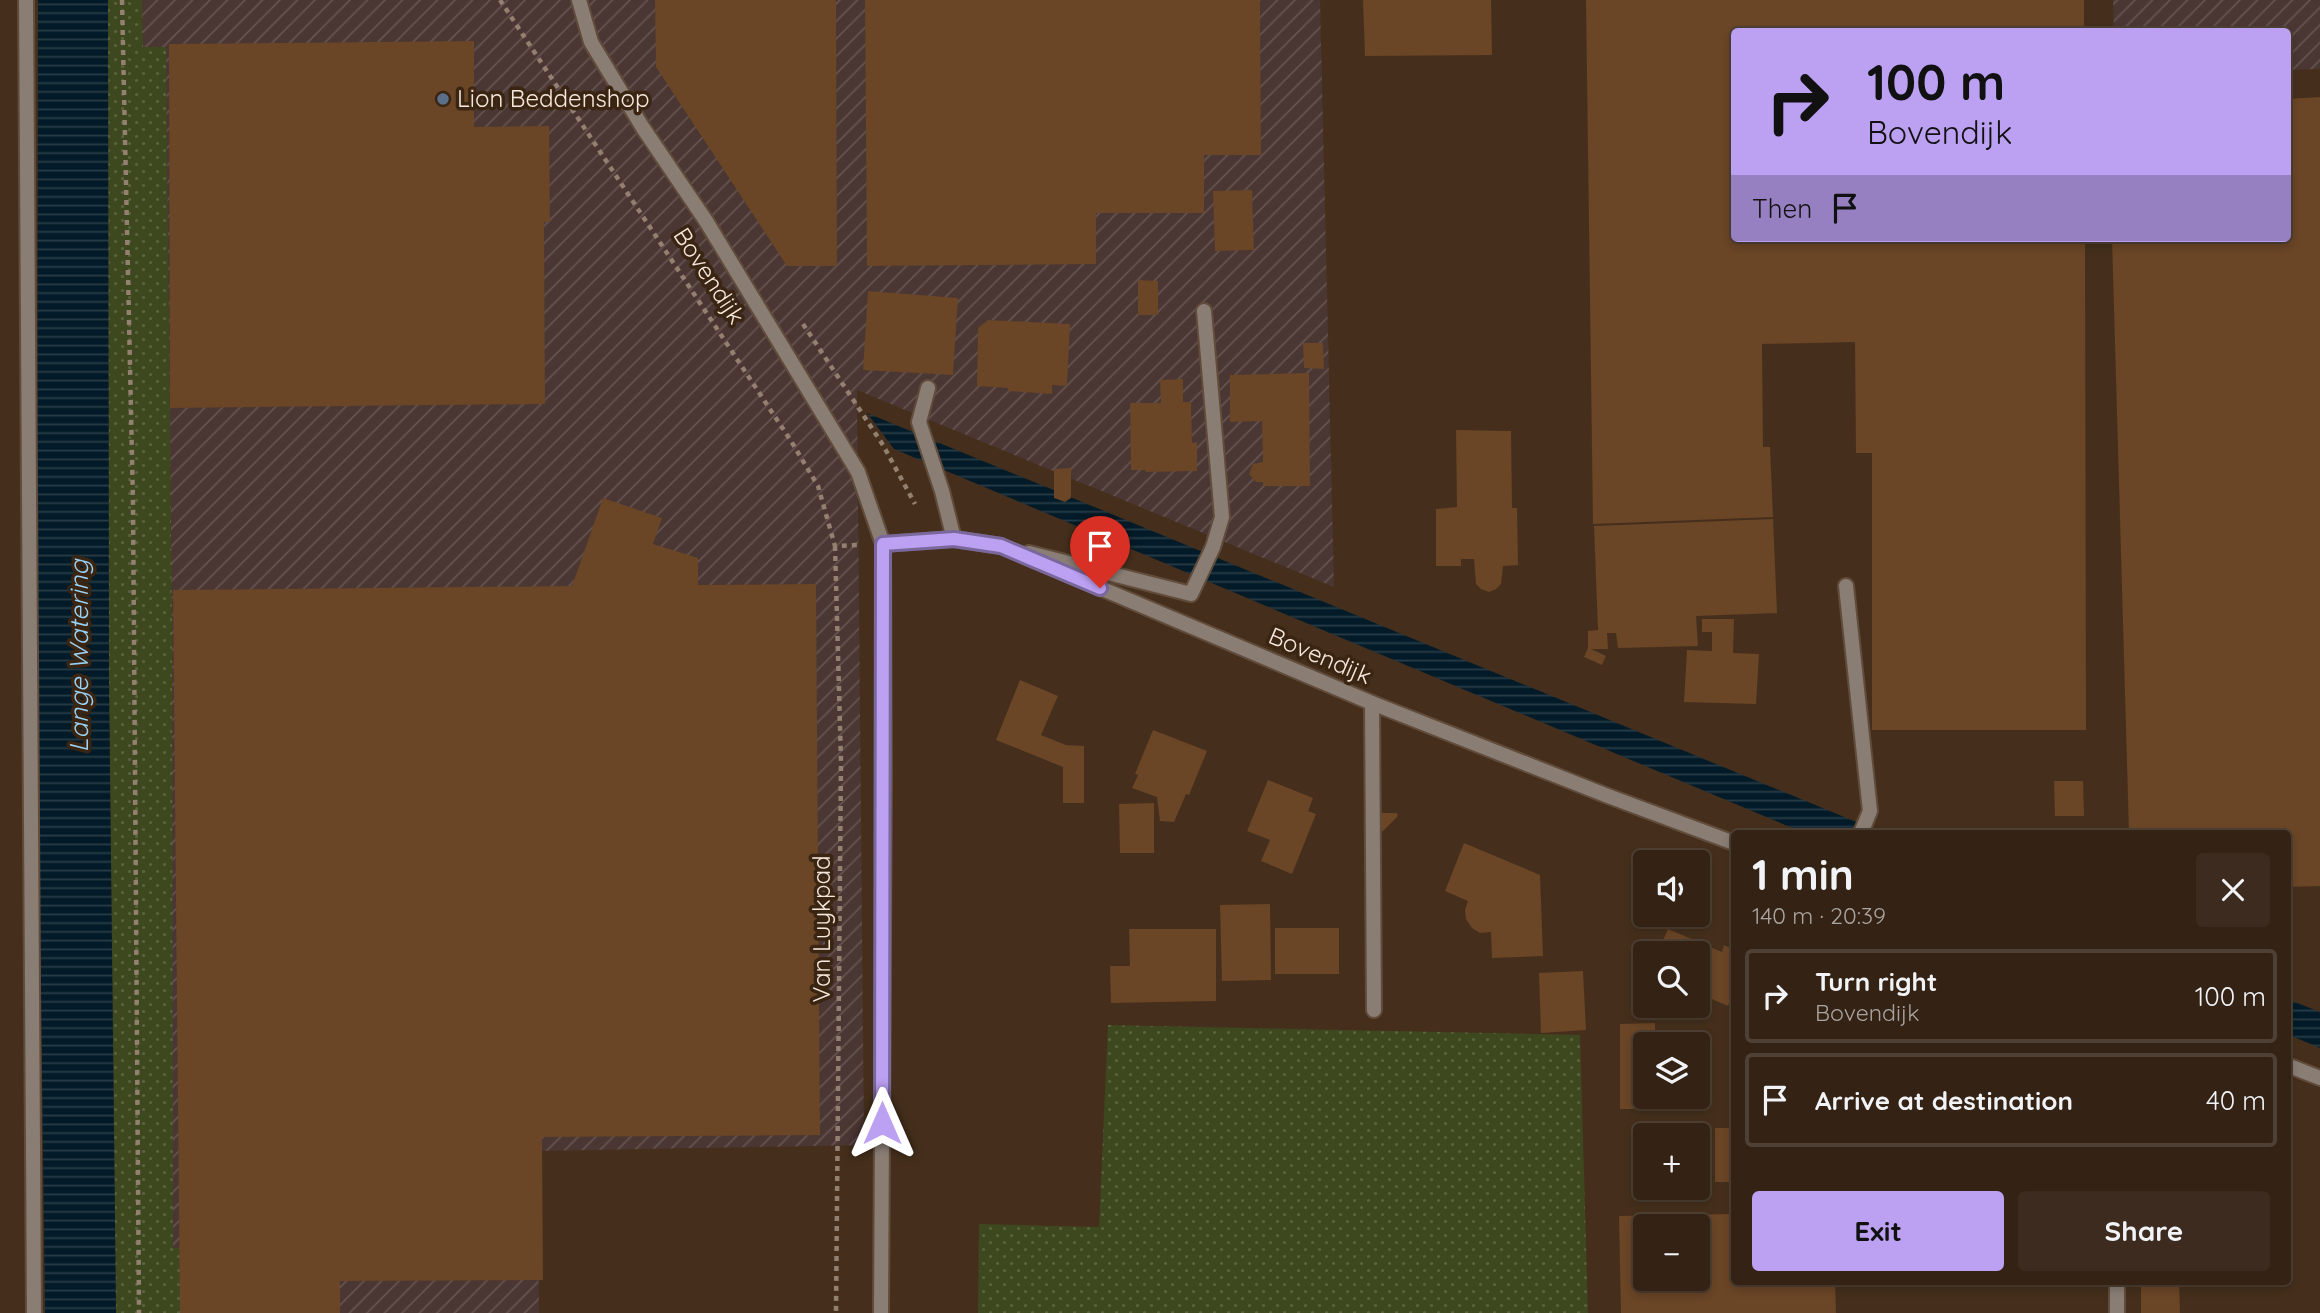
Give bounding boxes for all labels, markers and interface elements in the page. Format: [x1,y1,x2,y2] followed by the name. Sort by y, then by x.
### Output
[1867,51,2005,112] text: 100 m
[1752,56,1843,147] icon: right
[457,83,649,113] place label: Lion Beddenshop
[435,91,451,107] marker: Lion Beddenshop
[1867,112,2012,152] text: Bovendijk
[1826,189,1864,227] icon: arrive
[1752,192,1812,225] text: Then
[668,222,752,329] street label: Bovendijk
[1070,516,1130,588] pin
[1081,527,1119,565] icon: arrive
[62,558,95,752] water label: Lange Watering
[1264,620,1376,690] street label: Bovendijk
[1752,848,1854,901] text: 1 min
[1633,850,1710,1291] map controls
[1633,850,1710,927] button: sound
[2196,853,2270,927] button: close
[806,855,836,1003] street label: Van Luykpad
[1752,901,1886,930] text: 140 m · 20:39
[1633,941,1710,1018] button: search
[1815,965,1937,998] text: Turn right
[1756,977,1794,1015] icon: right
[2195,980,2266,1013] text: 100 m
[1815,998,1919,1027] text: Bovendijk
[1633,1032,1710,1109] button: layers
[1756,1081,1794,1119] icon: arrive
[1815,1084,2073,1117] text: Arrive at destination
[2206,1084,2266,1117] text: 40 m
[845,1086,919,1160] position arrow
[1633,1123,1710,1200] button: +
[1752,1191,2004,1271] button: Exit
[2018,1191,2270,1271] button: Share
[1633,1214,1710,1291] button: −

